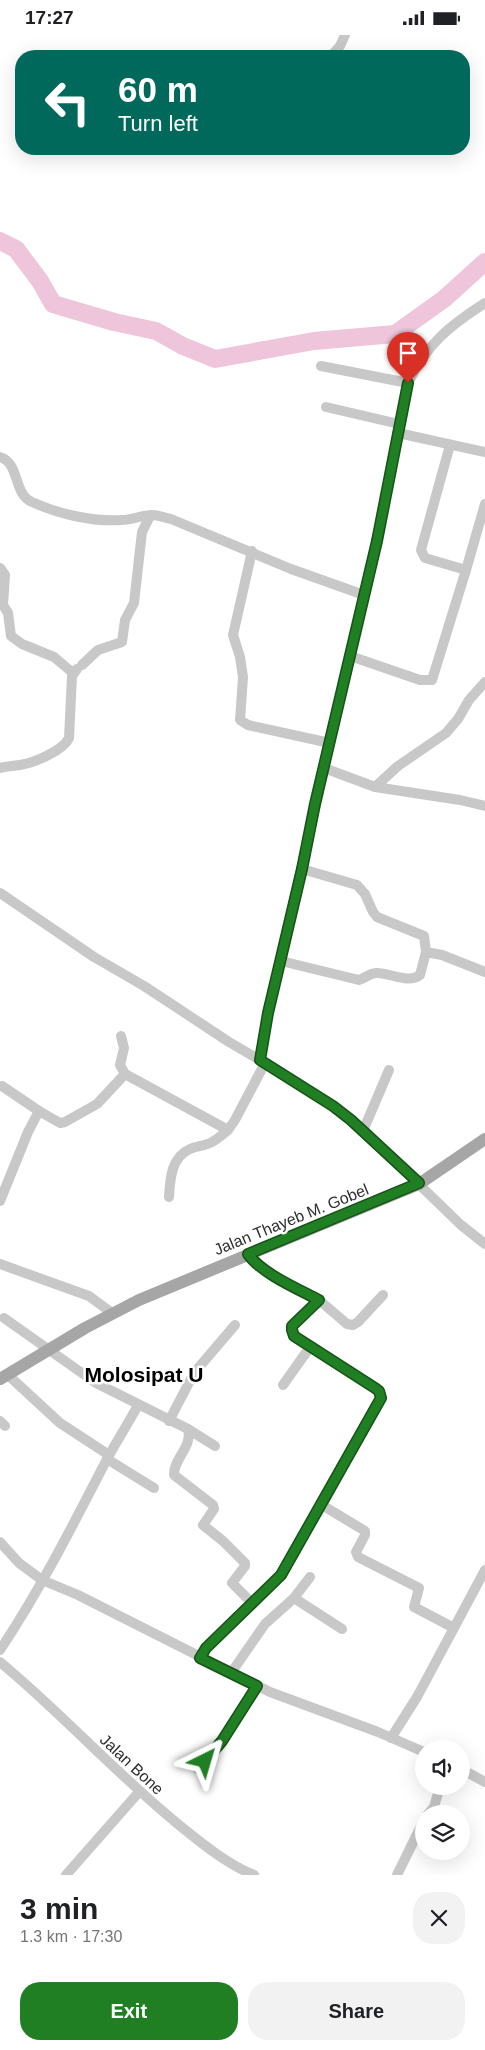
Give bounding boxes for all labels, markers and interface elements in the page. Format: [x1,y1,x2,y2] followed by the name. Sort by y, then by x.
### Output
[25,7,74,28] text: 17:27
[35,70,100,135] icon: left
[118,70,198,109] text: 60 m
[118,111,198,136] text: Turn left
[387,332,429,383] pin
[394,339,422,367] icon: arrive
[211,1181,371,1258] street label: Jalan Thayeb M. Gobel
[85,1363,204,1386] district label: Molosipat U
[97,1731,167,1798] street label: Jalan Bone
[178,1734,230,1786] position arrow
[415,1740,470,1860] map controls
[415,1740,470,1795] button: sound
[415,1805,470,1860] button: layers
[20,1892,98,1925] text: 3 min
[413,1892,465,1944] button: close
[20,1928,122,1945] text: 1.3 km · 17:30
[20,1982,238,2040] button: Exit
[248,1982,465,2040] button: Share

